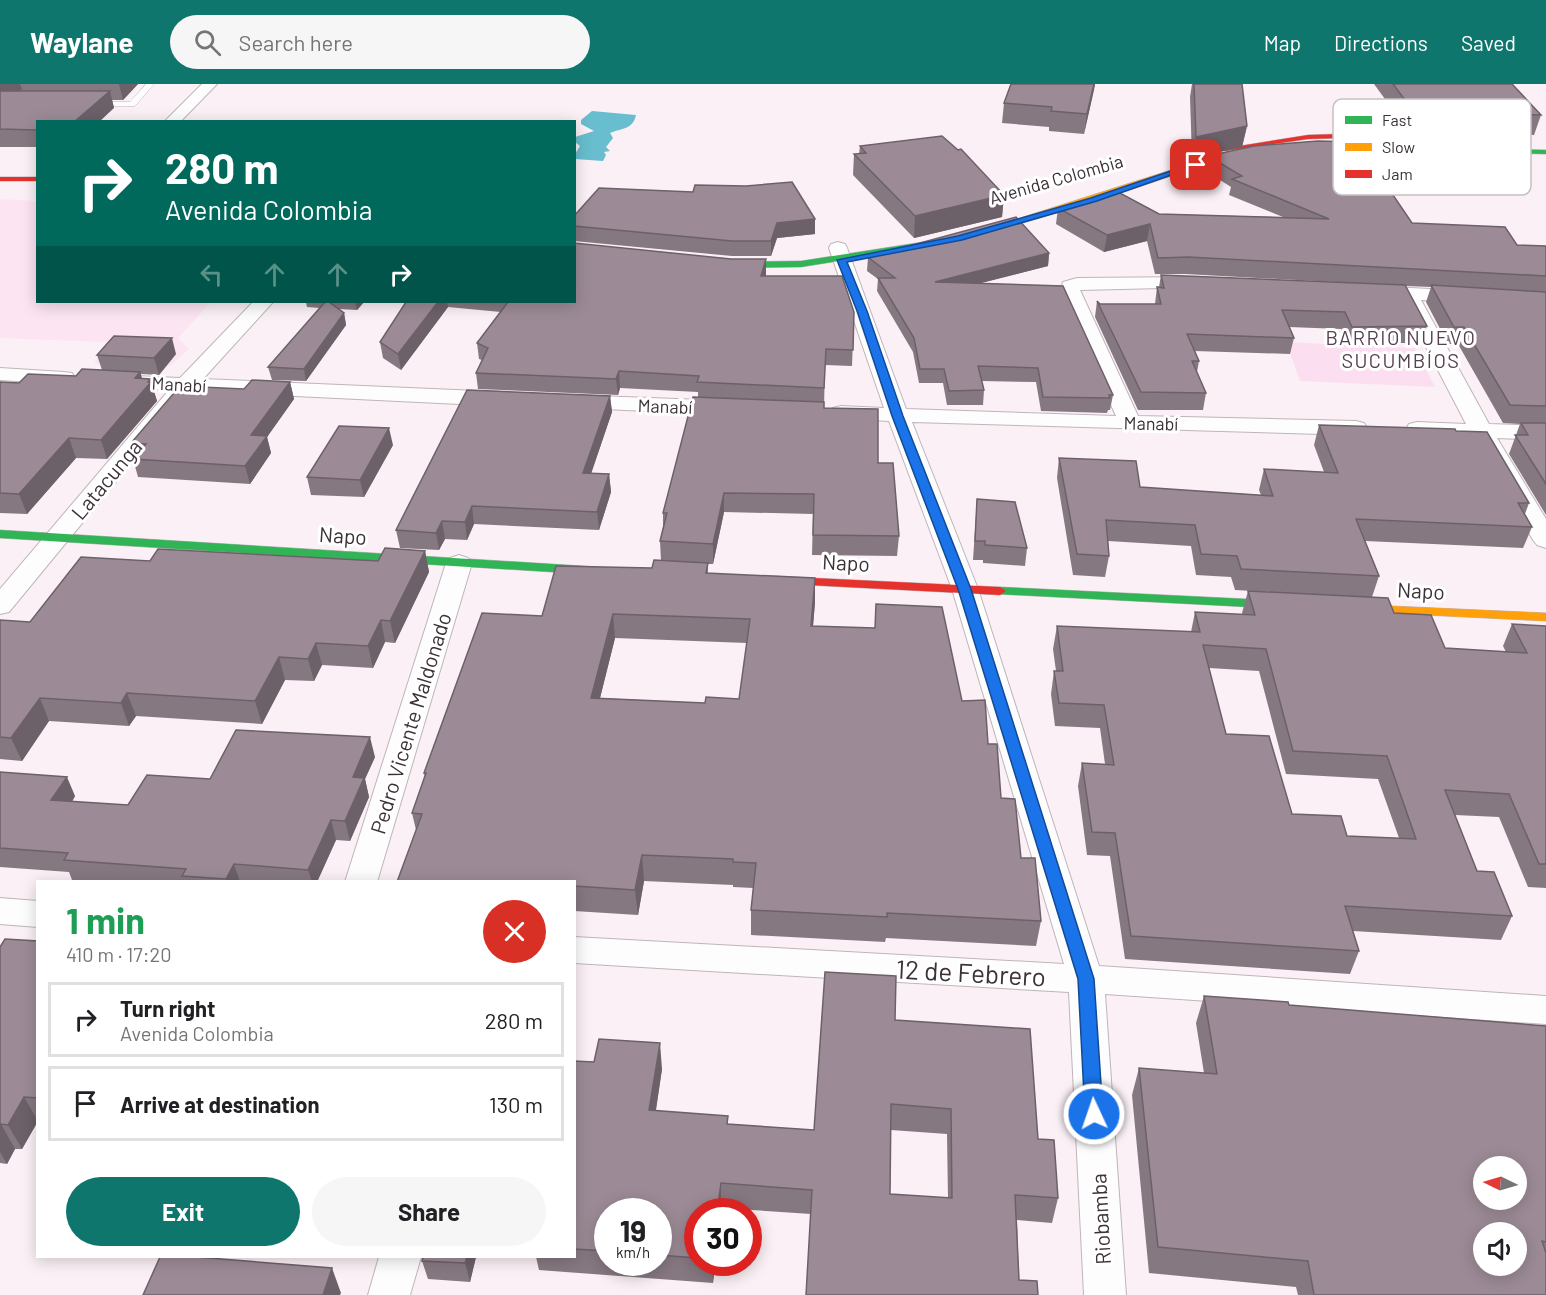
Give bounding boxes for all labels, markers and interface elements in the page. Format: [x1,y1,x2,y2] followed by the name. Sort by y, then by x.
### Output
[170,15,590,69] search box
[30,25,134,59] text: Waylane
[191,26,224,59] icon: search
[239,29,353,55] text: Search here
[1264,30,1301,55] text: Map
[1334,30,1428,55] text: Directions
[1461,30,1516,55] text: Saved
[1333,99,1531,195] legend
[1382,110,1412,129] text: Fast
[1382,137,1415,156] text: Slow
[1170,139,1221,190] pin
[165,142,279,192] text: 280 m
[66,144,144,222] icon: right
[1179,148,1212,181] icon: arrive
[986,149,1126,209] street label: Avenida Colombia
[1382,164,1413,183] text: Jam
[165,193,373,225] text: Avenida Colombia
[195,258,228,291] icon: left
[258,258,291,291] icon: ahead
[321,258,354,291] icon: ahead
[384,258,417,291] icon: right
[1326,325,1476,372] district label: BARRIO NUEVO SUCUMBÍOS
[151,372,207,396] street label: Manabí
[637,394,693,418] street label: Manabí
[1123,412,1179,434] street label: Manabí
[65,434,147,524] street label: Latacunga
[318,521,368,549] street label: Napo
[821,548,871,576] street label: Napo
[1396,576,1446,604] street label: Napo
[364,609,456,837] street label: Pedro Vicente Maldonado
[66,898,145,941] text: 1 min
[483,900,546,963] button: close
[66,942,171,966] text: 410 m · 17:20
[895,953,1047,991] street label: 12 de Febrero
[120,995,215,1021] text: Turn right
[69,1003,102,1036] icon: right
[485,1007,543,1033] text: 280 m
[120,1021,274,1045] text: Avenida Colombia
[1062,1082,1126,1146] position arrow
[69,1087,102,1120] icon: arrive
[120,1091,319,1117] text: Arrive at destination
[489,1091,543,1117] text: 130 m
[1473,1156,1527,1210] north arrow
[1473,1156,1527,1276] map controls
[1085,1173,1115,1265] street label: Riobamba
[66,1177,300,1246] button: Exit
[312,1177,546,1246] button: Share
[684,1198,762,1276] speed limit sign: 30
[620,1212,646,1248] text: 19
[1473,1222,1527,1276] button: sound
[616,1243,650,1261] text: km/h

